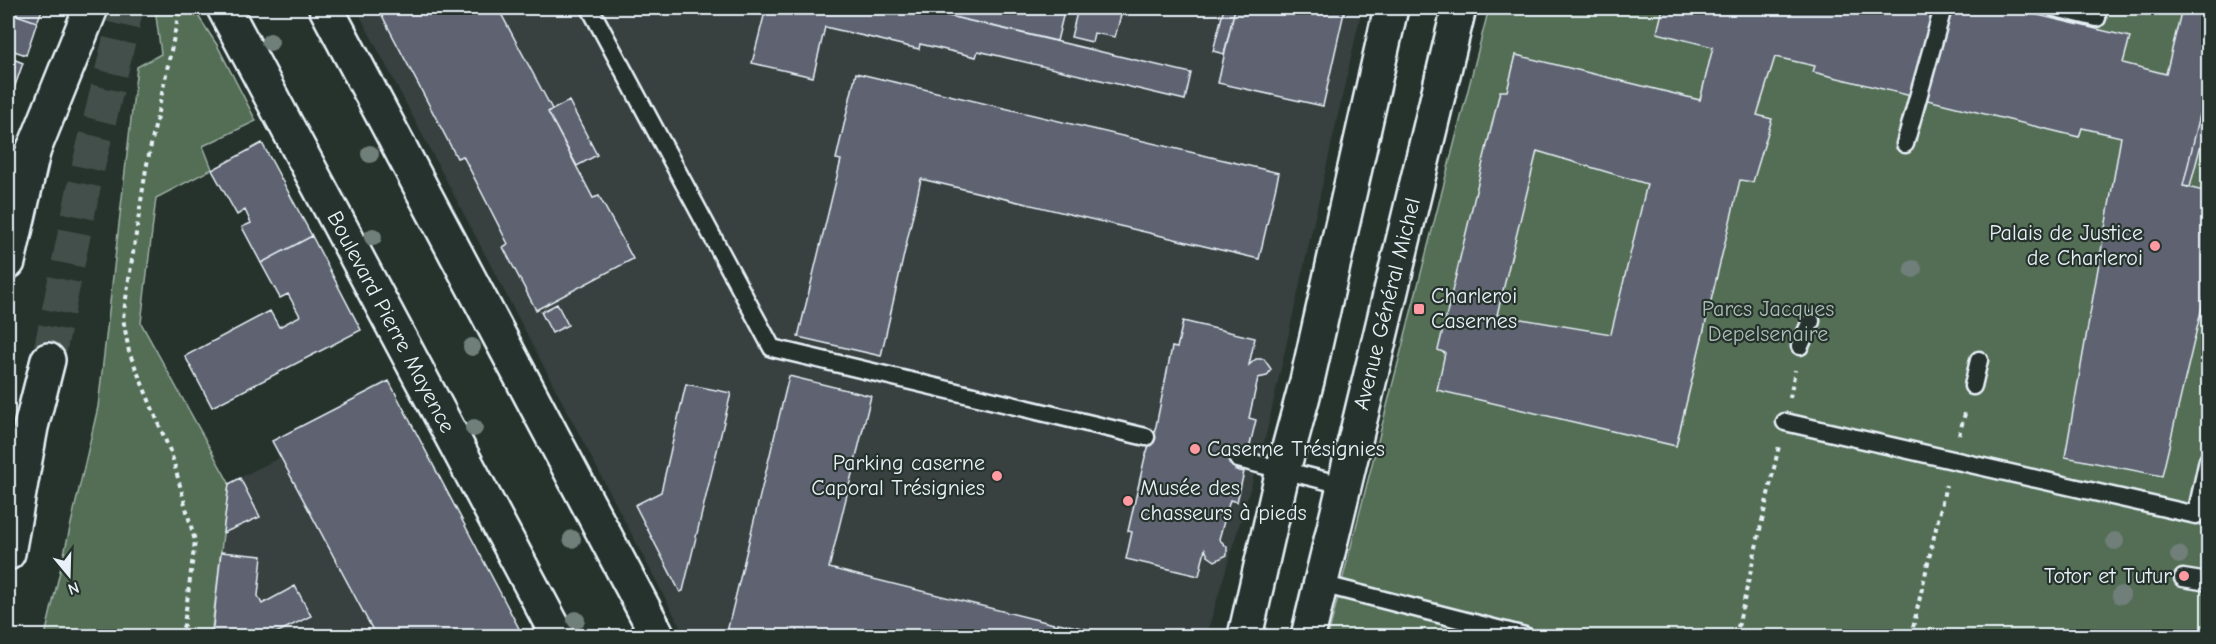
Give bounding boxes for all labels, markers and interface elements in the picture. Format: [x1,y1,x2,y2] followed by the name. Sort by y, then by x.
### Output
[1348,195,1426,413] street label: Avenue Général Michel
[321,207,461,437] street label: Boulevard Pierre Mayence
[1989,220,2143,271] place label: Palais de Justice de Charleroi
[2148,239,2162,253] marker: Palais de Justice de Charleroi
[1431,283,1517,334] place label: Charleroi Casernes
[1702,296,1834,347] park label: Parcs Jacques Depelsenaire
[1412,302,1426,316] marker: Charleroi Casernes
[1207,436,1385,462] place label: Caserne Trésignies
[1188,442,1202,456] marker: Caserne Trésignies
[811,450,985,501] place label: Parking caserne Caporal Trésignies
[990,469,1004,483] marker: Parking caserne Caporal Trésignies
[1140,475,1307,526] place label: Musée des chasseurs à pieds
[1121,494,1135,508] marker: Musée des chasseurs à pieds
[39,545,99,605] north arrow
[2044,563,2172,589] place label: Totor et Tutur
[2177,569,2191,583] marker: Totor et Tutur
[66,578,81,598] text: N

